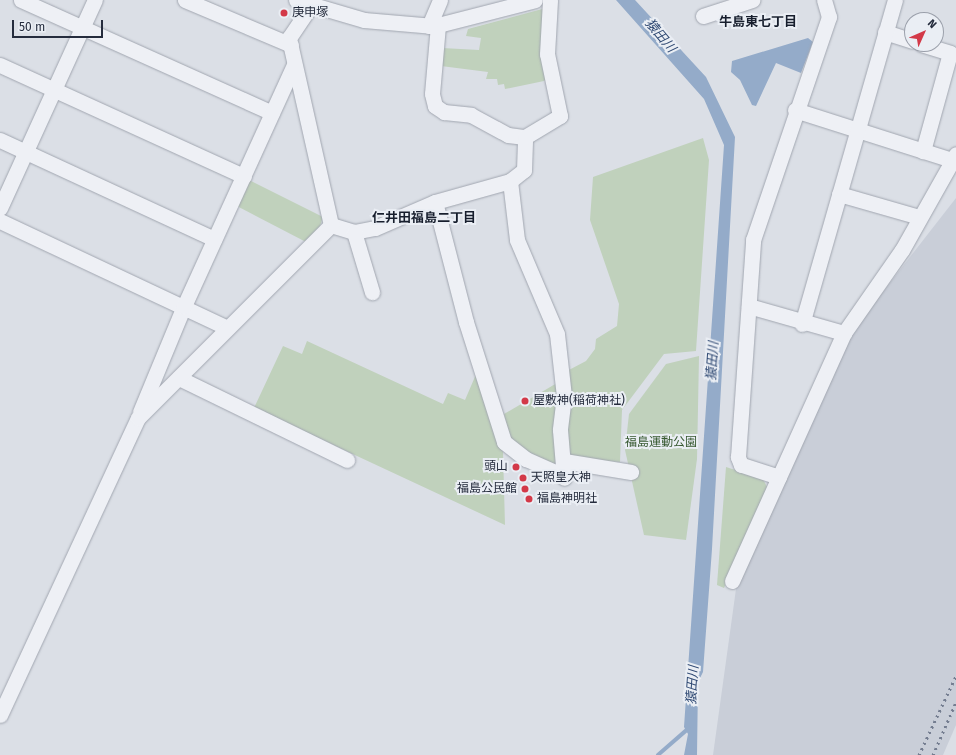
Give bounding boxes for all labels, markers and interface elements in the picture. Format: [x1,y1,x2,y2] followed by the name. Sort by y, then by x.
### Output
[292,6,328,20] place label: 庚申塚
[279,8,289,18] marker: 庚申塚
[14,12,105,38] scale bar
[904,12,944,52] north arrow
[719,14,797,30] district label: 牛島東七丁目
[641,16,679,56] water label: 猿田川
[925,17,939,31] text: N
[19,20,45,34] text: 50 m
[372,210,476,226] district label: 仁井田福島二丁目
[704,341,722,381] water label: 猿田川
[533,394,625,408] place label: 屋敷神(稲荷神社)
[520,396,530,406] marker: 屋敷神(稲荷神社)
[625,436,697,450] park label: 福島運動公園
[484,460,508,474] place label: 頭山
[511,462,521,472] marker: 頭山
[531,471,591,485] place label: 天照皇大神
[518,473,528,483] marker: 天照皇大神
[457,482,517,496] place label: 福島公民館
[520,484,530,494] marker: 福島公民館
[537,492,597,506] place label: 福島神明社
[524,494,534,504] marker: 福島神明社
[684,665,702,705] water label: 猿田川

